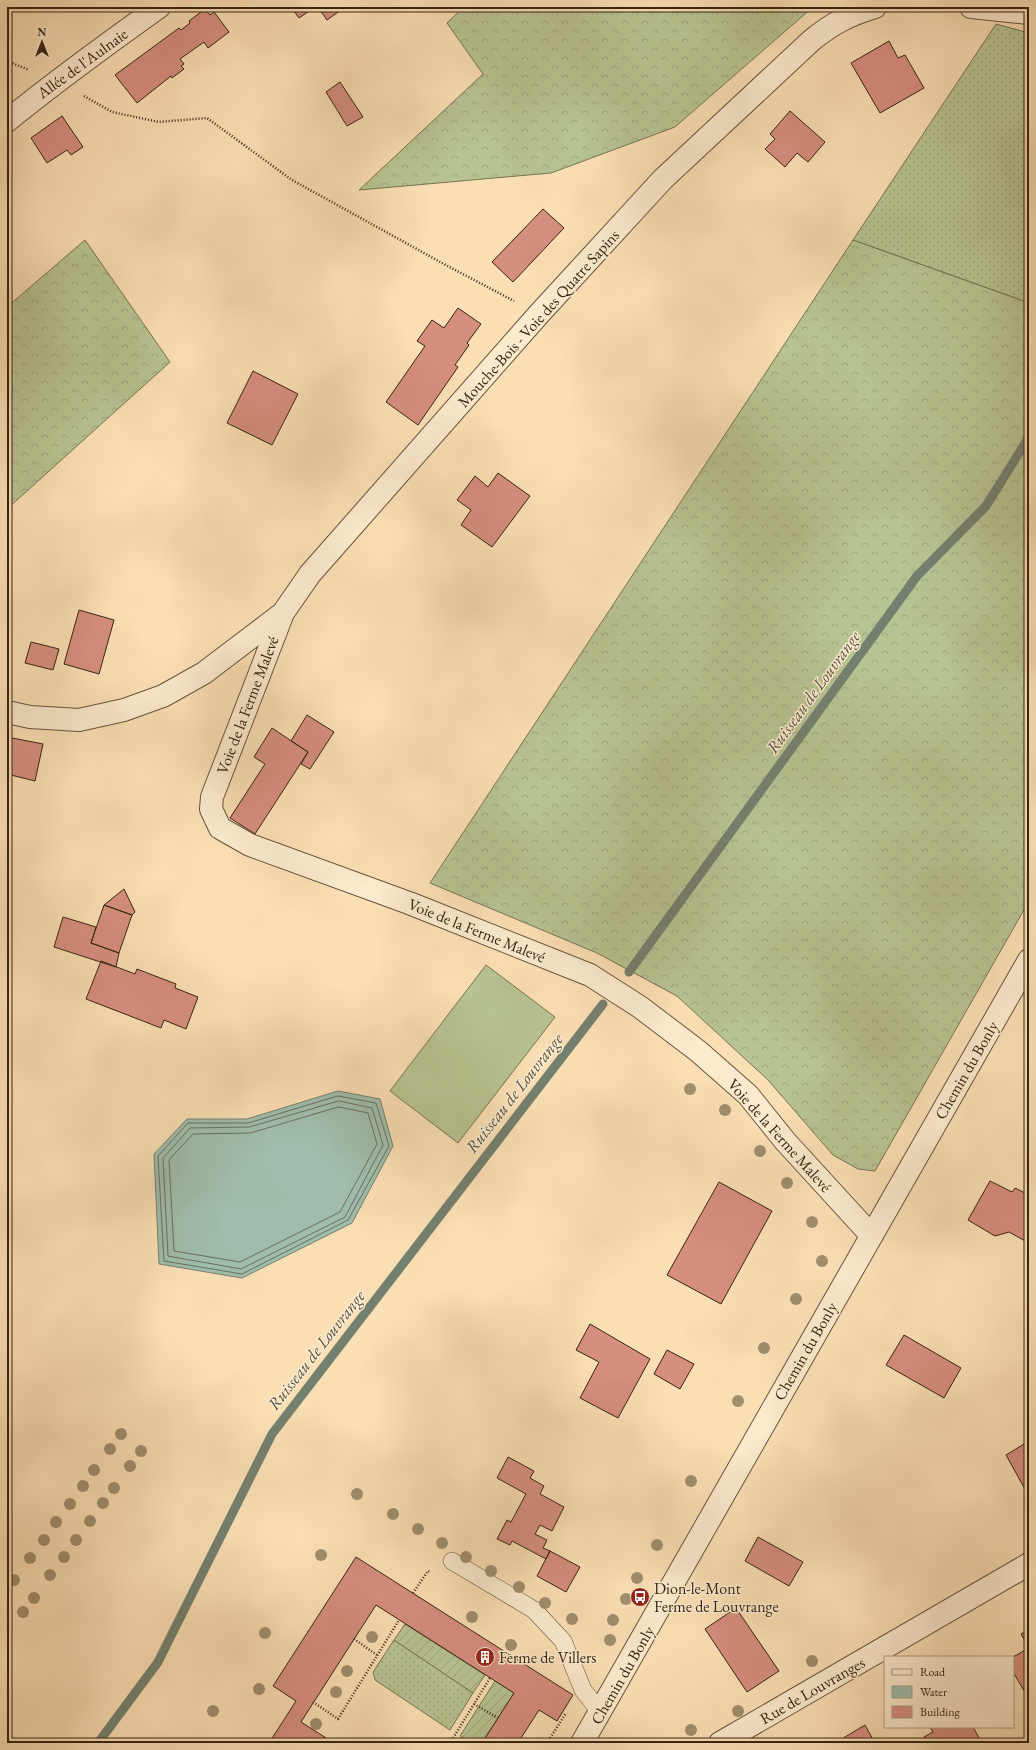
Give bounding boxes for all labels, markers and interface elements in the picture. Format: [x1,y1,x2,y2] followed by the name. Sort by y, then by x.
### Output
[22,22,62,62] north arrow
[32,23,132,104] street label: Allée de l'Aulnaie
[38,25,47,39] text: N
[453,225,624,412] street label: Mouche-Bois - Voie des Quatre Sapins
[761,626,865,758] water label: Ruisseau de Louvrange
[212,633,283,777] street label: Voie de la Ferme Malevé
[405,893,548,968] street label: Voie de la Ferme Malevé
[930,1016,1004,1123] street label: Chemin du Bonly
[460,1028,568,1157] water label: Ruisseau de Louvrange
[723,1074,836,1197] street label: Voie de la Ferme Malevé
[262,1285,370,1414] water label: Ruisseau de Louvrange
[769,1297,843,1404] street label: Chemin du Bonly
[654,1578,779,1617] place label: Dion-le-Mont Ferme de Louvrange
[629,1586,651,1608] bus stop icon: Dion-le-Mont Ferme de Louvrange
[586,1621,660,1728] street label: Chemin du Bonly
[474,1646,496,1668] building icon: Ferme de Villers
[499,1647,597,1668] place label: Ferme de Villers
[756,1652,869,1729] street label: Rue de Louvranges
[884,1656,1014,1728] legend
[920,1664,946,1680] text: Road
[920,1684,947,1700] text: Water
[920,1704,961,1720] text: Building

